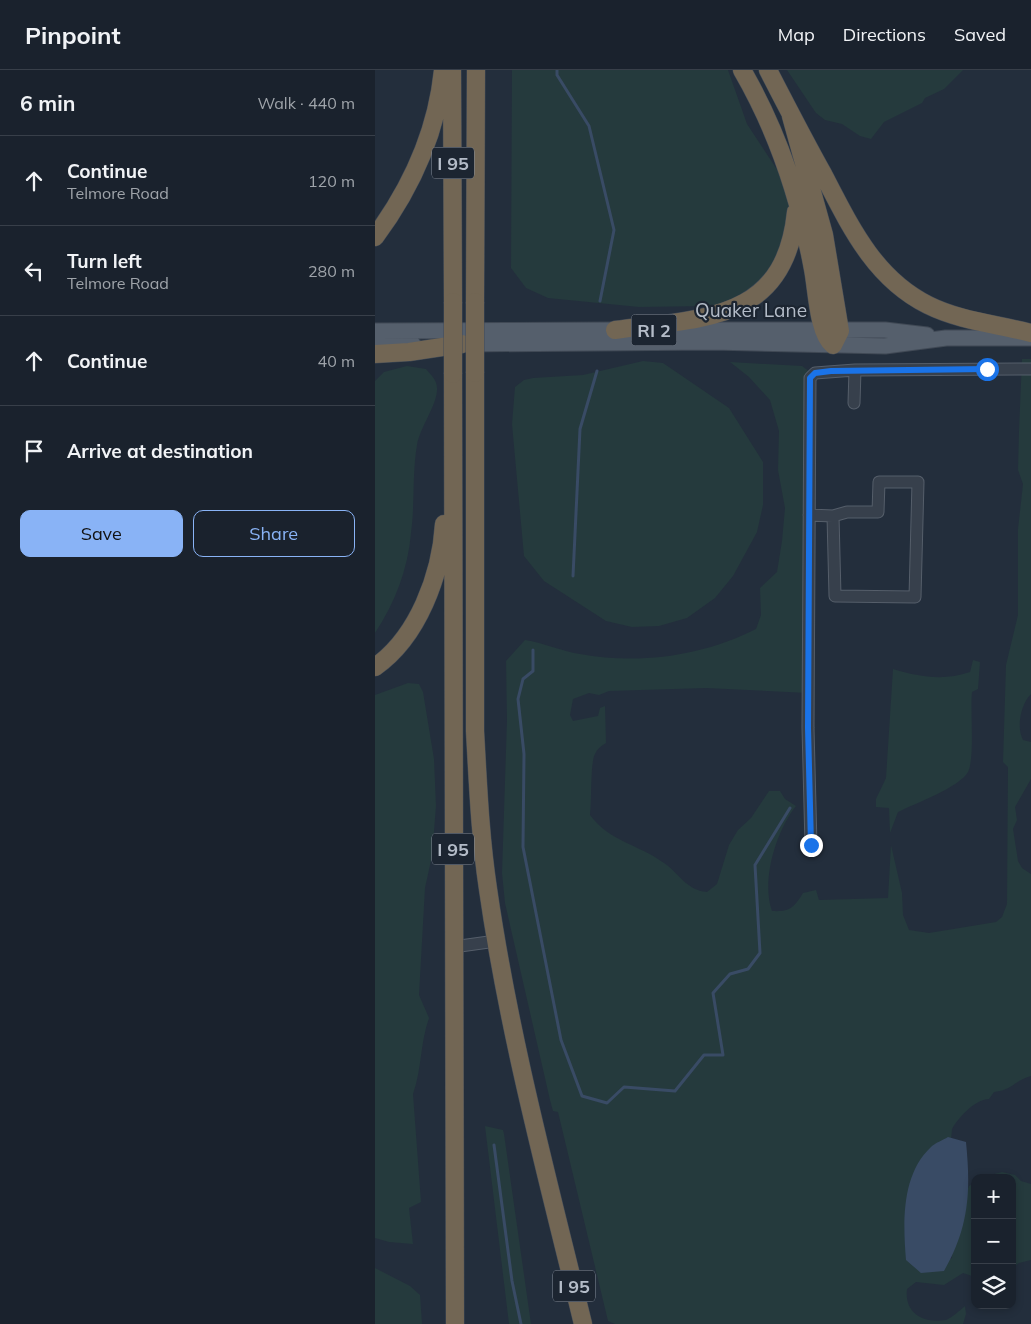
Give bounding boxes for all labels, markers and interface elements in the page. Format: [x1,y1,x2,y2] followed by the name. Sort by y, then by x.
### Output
[25,20,121,50] text: Pinpoint
[778,23,815,46] text: Map
[843,23,926,46] text: Directions
[954,23,1006,46] text: Saved
[20,90,75,116] text: 6 min
[257,93,355,113] text: Walk · 440 m
[432,148,474,179] road number: I 95
[67,159,147,183] text: Continue
[20,167,48,195] icon: ahead
[308,171,355,191] text: 120 m
[67,183,169,203] text: Telmore Road
[67,249,142,273] text: Turn left
[20,257,48,285] icon: left
[308,261,355,281] text: 280 m
[67,273,169,293] text: Telmore Road
[695,298,807,322] street label: Quaker Lane
[631,314,677,346] road number: RI 2
[20,347,48,375] icon: ahead
[67,349,147,373] text: Continue
[318,351,355,371] text: 40 m
[976,358,999,381] route start
[20,437,48,465] icon: arrive
[67,439,253,463] text: Arrive at destination
[20,510,183,557] button: Save
[193,510,355,557] button: Share
[432,834,474,864] road number: I 95
[800,834,823,857] route end
[971,1174,1016,1309] map controls
[971,1174,1016,1219] button: +
[971,1219,1016,1264] button: −
[971,1264,1016,1309] button: layers
[553,1270,595,1302] road number: I 95

